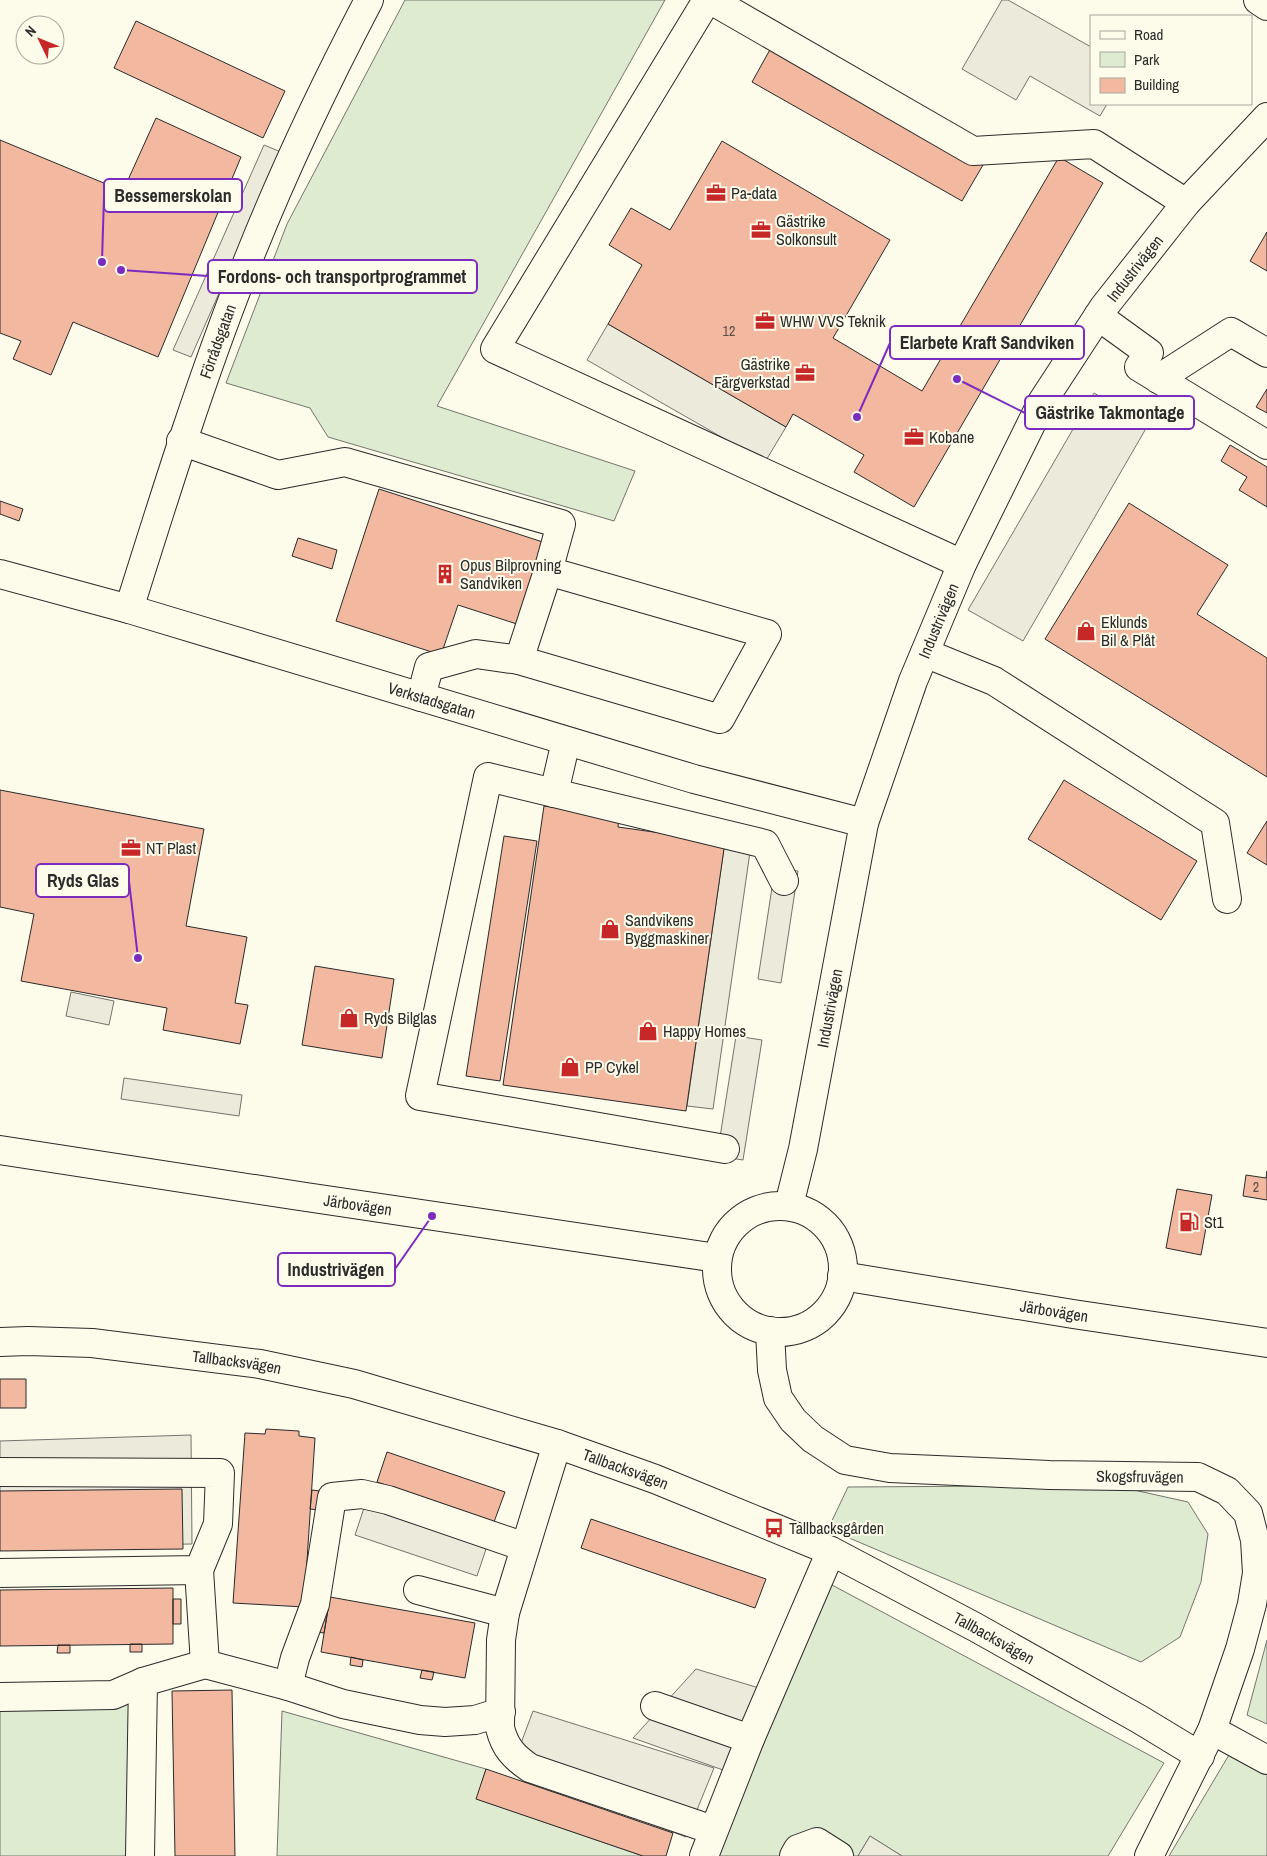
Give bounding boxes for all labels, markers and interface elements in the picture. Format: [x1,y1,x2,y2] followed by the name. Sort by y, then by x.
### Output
[15,15,65,65] north arrow
[1090,15,1252,105] legend
[21,22,40,40] text: N
[1134,24,1163,45] text: Road
[1134,49,1160,70] text: Park
[1134,74,1179,95] text: Building
[104,179,242,212] callout: Bessemerskolan
[705,182,727,204] office icon: Pa-data
[731,182,778,204] place label: Pa-data
[114,183,232,208] text: Bessemerskolan
[776,210,837,250] place label: Gästrike Solkonsult
[750,219,772,241] office icon: Gästrike Solkonsult
[1101,230,1168,306] street label: Industrivägen
[208,260,477,293] callout: Fordons- och transportprogrammet
[218,264,466,289] text: Fordons- och transportprogrammet
[194,301,241,381] street label: Förrådsgatan
[754,310,776,332] office icon: WHW VVS Teknik
[780,310,886,332] place label: WHW VVS Teknik
[723,322,735,340] house number: 12
[890,326,1084,359] callout: Elarbete Kraft Sandviken
[900,330,1074,355] text: Elarbete Kraft Sandviken
[714,353,790,393] place label: Gästrike Färgverkstad
[794,362,816,384] office icon: Gästrike Färgverkstad
[1025,396,1194,429] callout: Gästrike Takmontage
[1035,400,1185,425] text: Gästrike Takmontage
[903,426,925,448] office icon: Kobane
[929,426,974,448] place label: Kobane
[460,554,562,594] place label: Opus Bilprovning Sandviken
[434,563,456,585] building icon: Opus Bilprovning Sandviken
[913,580,964,662] street label: Industrivägen
[1101,611,1155,651] place label: Eklunds Bil & Plåt
[1075,620,1097,642] shop icon: Eklunds Bil & Plåt
[385,677,478,724] street label: Verkstadsgatan
[120,837,142,859] office icon: NT Plast
[146,837,196,859] place label: NT Plast
[36,864,129,897] callout: Ryds Glas
[47,868,119,893] text: Ryds Glas
[625,909,709,949] place label: Sandvikens Byggmaskiner
[599,918,621,940] shop icon: Sandvikens Byggmaskiner
[811,967,847,1049] street label: Industrivägen
[338,1007,360,1029] shop icon: Ryds Bilglas
[364,1007,437,1029] place label: Ryds Bilglas
[637,1020,659,1042] shop icon: Happy Homes
[663,1020,746,1042] place label: Happy Homes
[559,1056,581,1078] shop icon: PP Cykel
[585,1056,639,1078] place label: PP Cykel
[1253,1178,1259,1196] house number: 2
[322,1189,393,1221] street label: Järbovägen
[1178,1211,1200,1233] fuel station icon: St1
[1204,1211,1224,1233] place label: St1
[278,1253,395,1286] callout: Industrivägen
[288,1257,384,1282] text: Industrivägen
[1019,1294,1090,1327] street label: Järbovägen
[191,1345,283,1379] street label: Tallbacksvägen
[580,1443,672,1494] street label: Tallbacksvägen
[1096,1465,1184,1488] street label: Skogsfruvägen
[763,1517,785,1539] bus stop icon: Tallbacksgården
[789,1517,884,1539] place label: Tallbacksgården
[949,1606,1039,1669] street label: Tallbacksvägen

